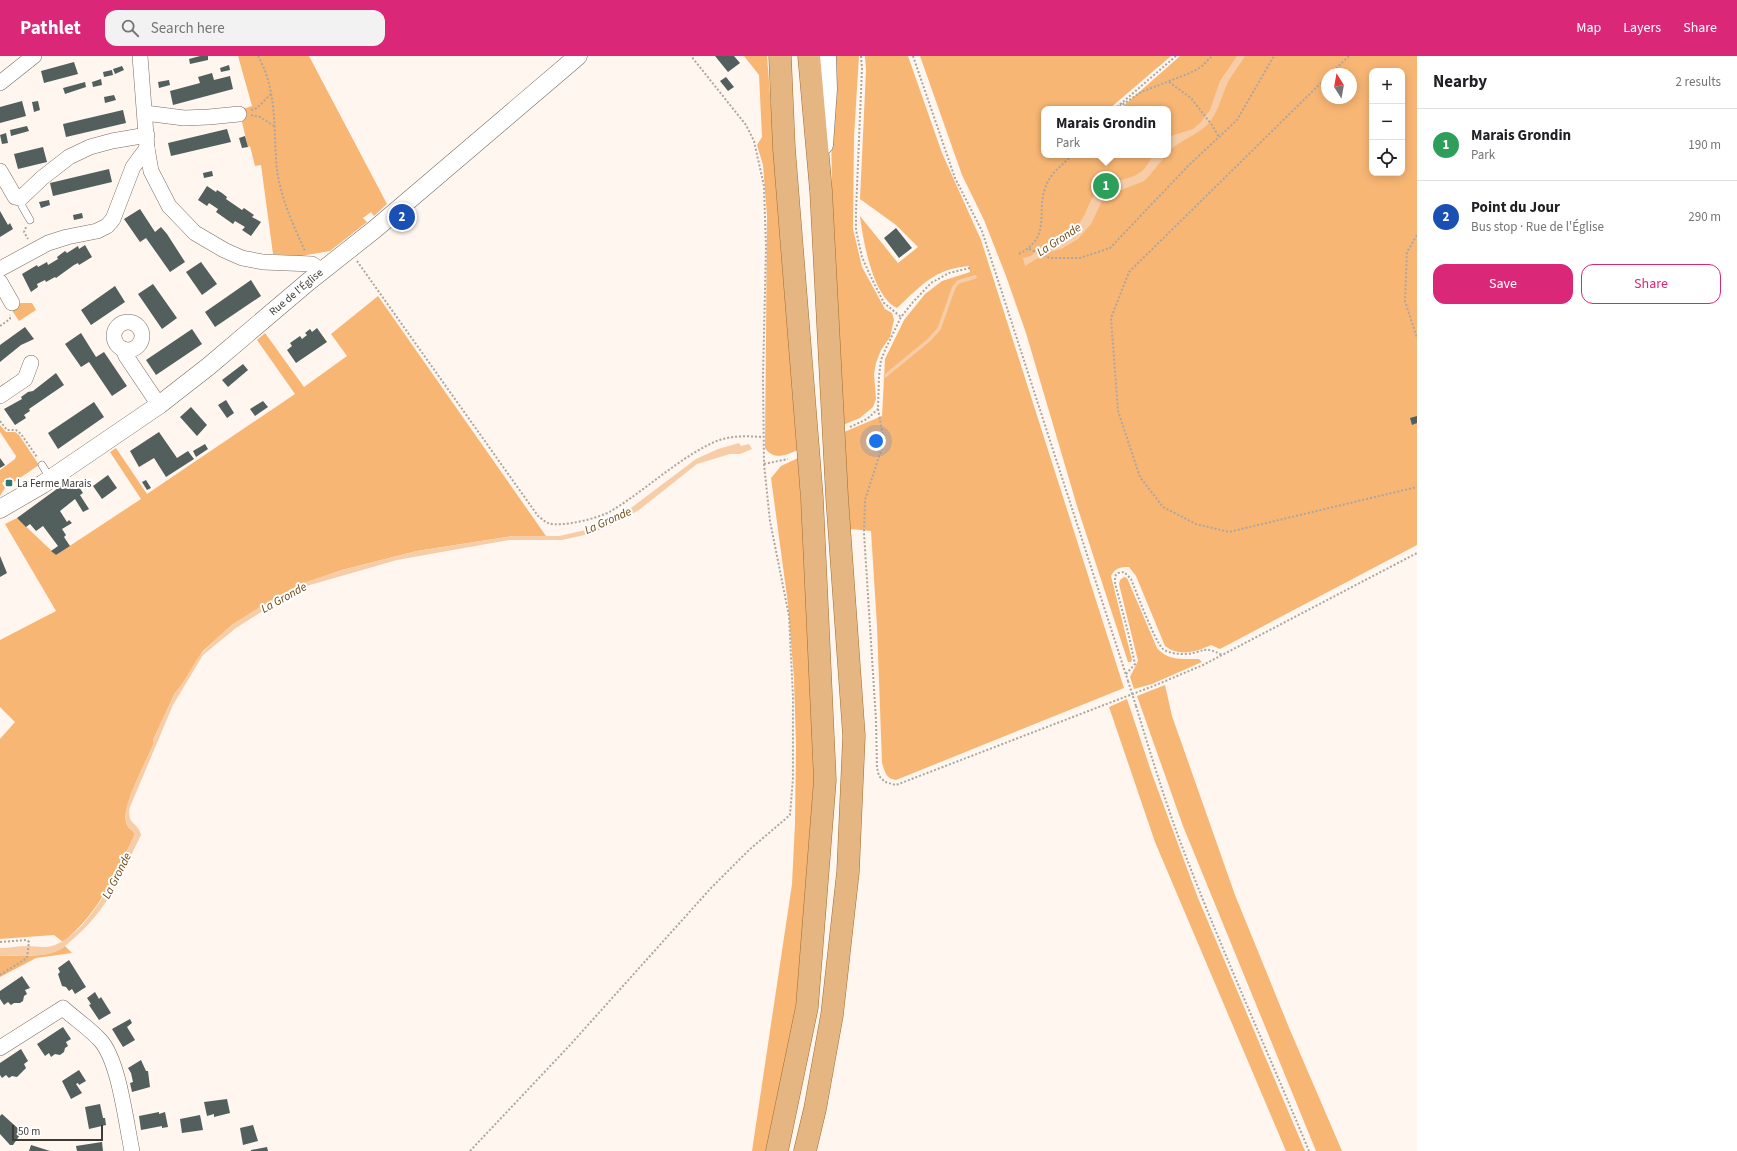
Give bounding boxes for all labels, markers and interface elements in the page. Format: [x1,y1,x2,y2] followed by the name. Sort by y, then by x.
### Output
[105,10,385,46] search box
[20,15,81,42] text: Pathlet
[119,17,141,39] icon: search
[151,18,225,39] text: Search here
[1576,18,1601,38] text: Map
[1623,18,1661,38] text: Layers
[1683,18,1717,38] text: Share
[1321,68,1357,104] north arrow
[1369,68,1405,176] map controls
[1369,68,1405,104] button: +
[1433,70,1487,94] text: Nearby
[1676,73,1721,91] text: 2 results
[1369,104,1405,140] button: −
[1041,106,1171,158] popup
[1056,113,1156,134] text: Marais Grondin
[1471,125,1571,146] text: Marais Grondin
[1056,134,1080,152] text: Park
[1443,136,1449,154] text: 1
[1688,136,1721,154] text: 190 m
[1369,140,1405,176] button: locate
[1471,146,1495,164] text: Park
[1093,171,1119,201] pin: 1
[1471,197,1560,218] text: Point du Jour
[389,202,415,232] pin: 2
[1443,208,1449,226] text: 2
[1688,208,1721,226] text: 290 m
[1471,218,1604,236] text: Bus stop · Rue de l'Église
[1033,219,1085,261] water label: La Gronde
[1433,264,1573,304] button: Save
[1581,264,1721,304] button: Share
[266,265,327,319] street label: Rue de l'Église
[866,431,886,451] your location
[17,476,92,491] place label: La Ferme Marais
[4,478,14,488] marker: La Ferme Marais
[582,503,634,539] water label: La Gronde
[258,578,310,618] water label: La Gronde
[98,850,136,902] water label: La Gronde
[12,1123,103,1142] scale bar
[18,1124,40,1139] text: 50 m

